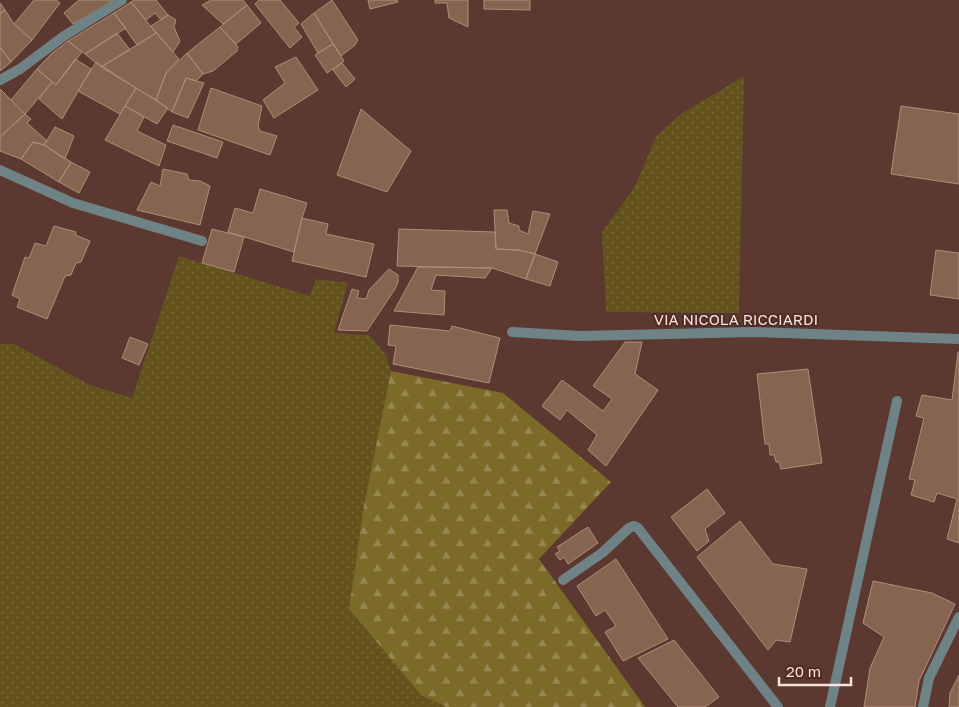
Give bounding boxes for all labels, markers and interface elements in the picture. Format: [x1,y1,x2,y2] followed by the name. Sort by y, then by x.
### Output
[654,310,818,328] street label: VIA NICOLA RICCIARDI
[779,654,852,686] scale bar
[786,662,821,680] text: 20 m

